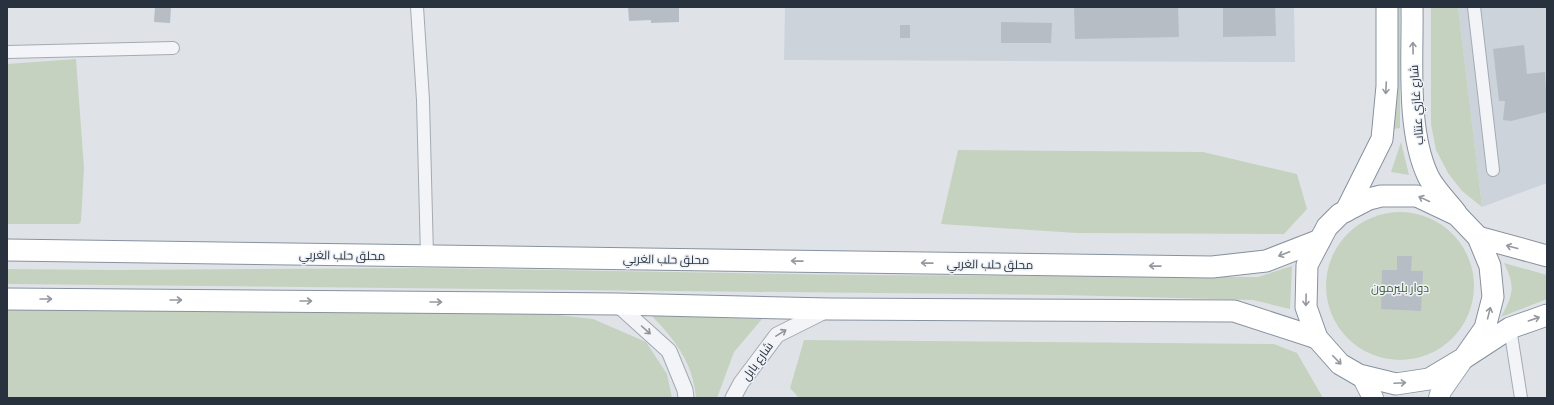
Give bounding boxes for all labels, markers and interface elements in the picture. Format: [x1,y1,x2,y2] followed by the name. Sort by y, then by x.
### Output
[1409,42,1416,55] one-way arrow
[1404,64,1429,146] street label: شارع غازي عنتاب
[1383,81,1390,94] one-way arrow
[1419,195,1431,202] one-way arrow
[1506,243,1519,250] one-way arrow
[299,245,385,266] street label: محلق حلب الغربي
[623,249,709,270] street label: محلق حلب الغربي
[1278,251,1290,258] one-way arrow
[947,254,1033,275] street label: محلق حلب الغربي
[791,257,804,265] one-way arrow
[921,259,934,267] one-way arrow
[1149,262,1162,270] one-way arrow
[1371,278,1429,297] park label: دوار بليرمون
[1302,293,1310,306] one-way arrow
[39,295,52,303] one-way arrow
[169,296,182,304] one-way arrow
[299,297,312,305] one-way arrow
[429,298,442,306] one-way arrow
[1486,306,1493,319] one-way arrow
[1527,314,1539,322] one-way arrow
[640,325,651,334] one-way arrow
[775,329,787,337] one-way arrow
[736,337,778,384] street label: شارع بابل
[1333,355,1342,365] one-way arrow
[1393,379,1406,386] one-way arrow

